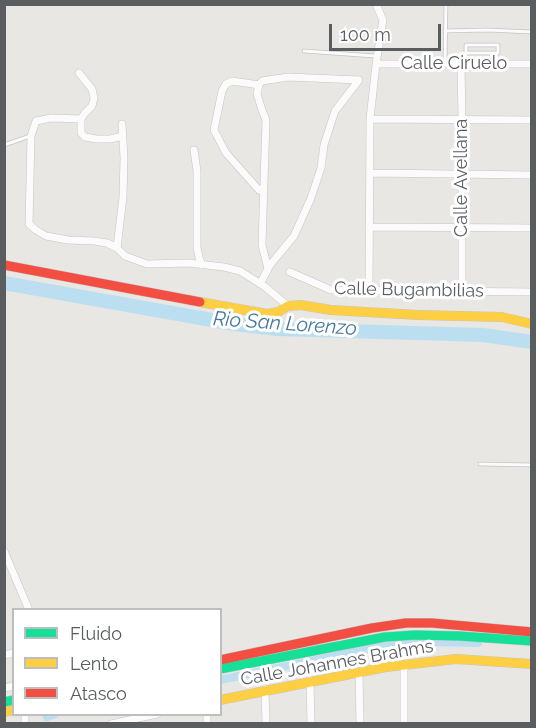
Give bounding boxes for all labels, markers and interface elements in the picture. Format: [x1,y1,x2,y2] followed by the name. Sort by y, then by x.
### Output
[332,12,444,50] scale bar
[340,24,391,45] text: 100 m
[401,53,507,75] street label: Calle Ciruelo
[451,119,473,237] street label: Calle Avellana
[334,278,484,302] street label: Calle Bugambilias
[212,307,358,341] water label: Rio San Lorenzo
[12,608,222,716] legend
[70,623,122,644] text: Fluido
[239,635,435,691] street label: Calle Johannes Brahms
[70,653,118,674] text: Lento
[70,683,127,704] text: Atasco

